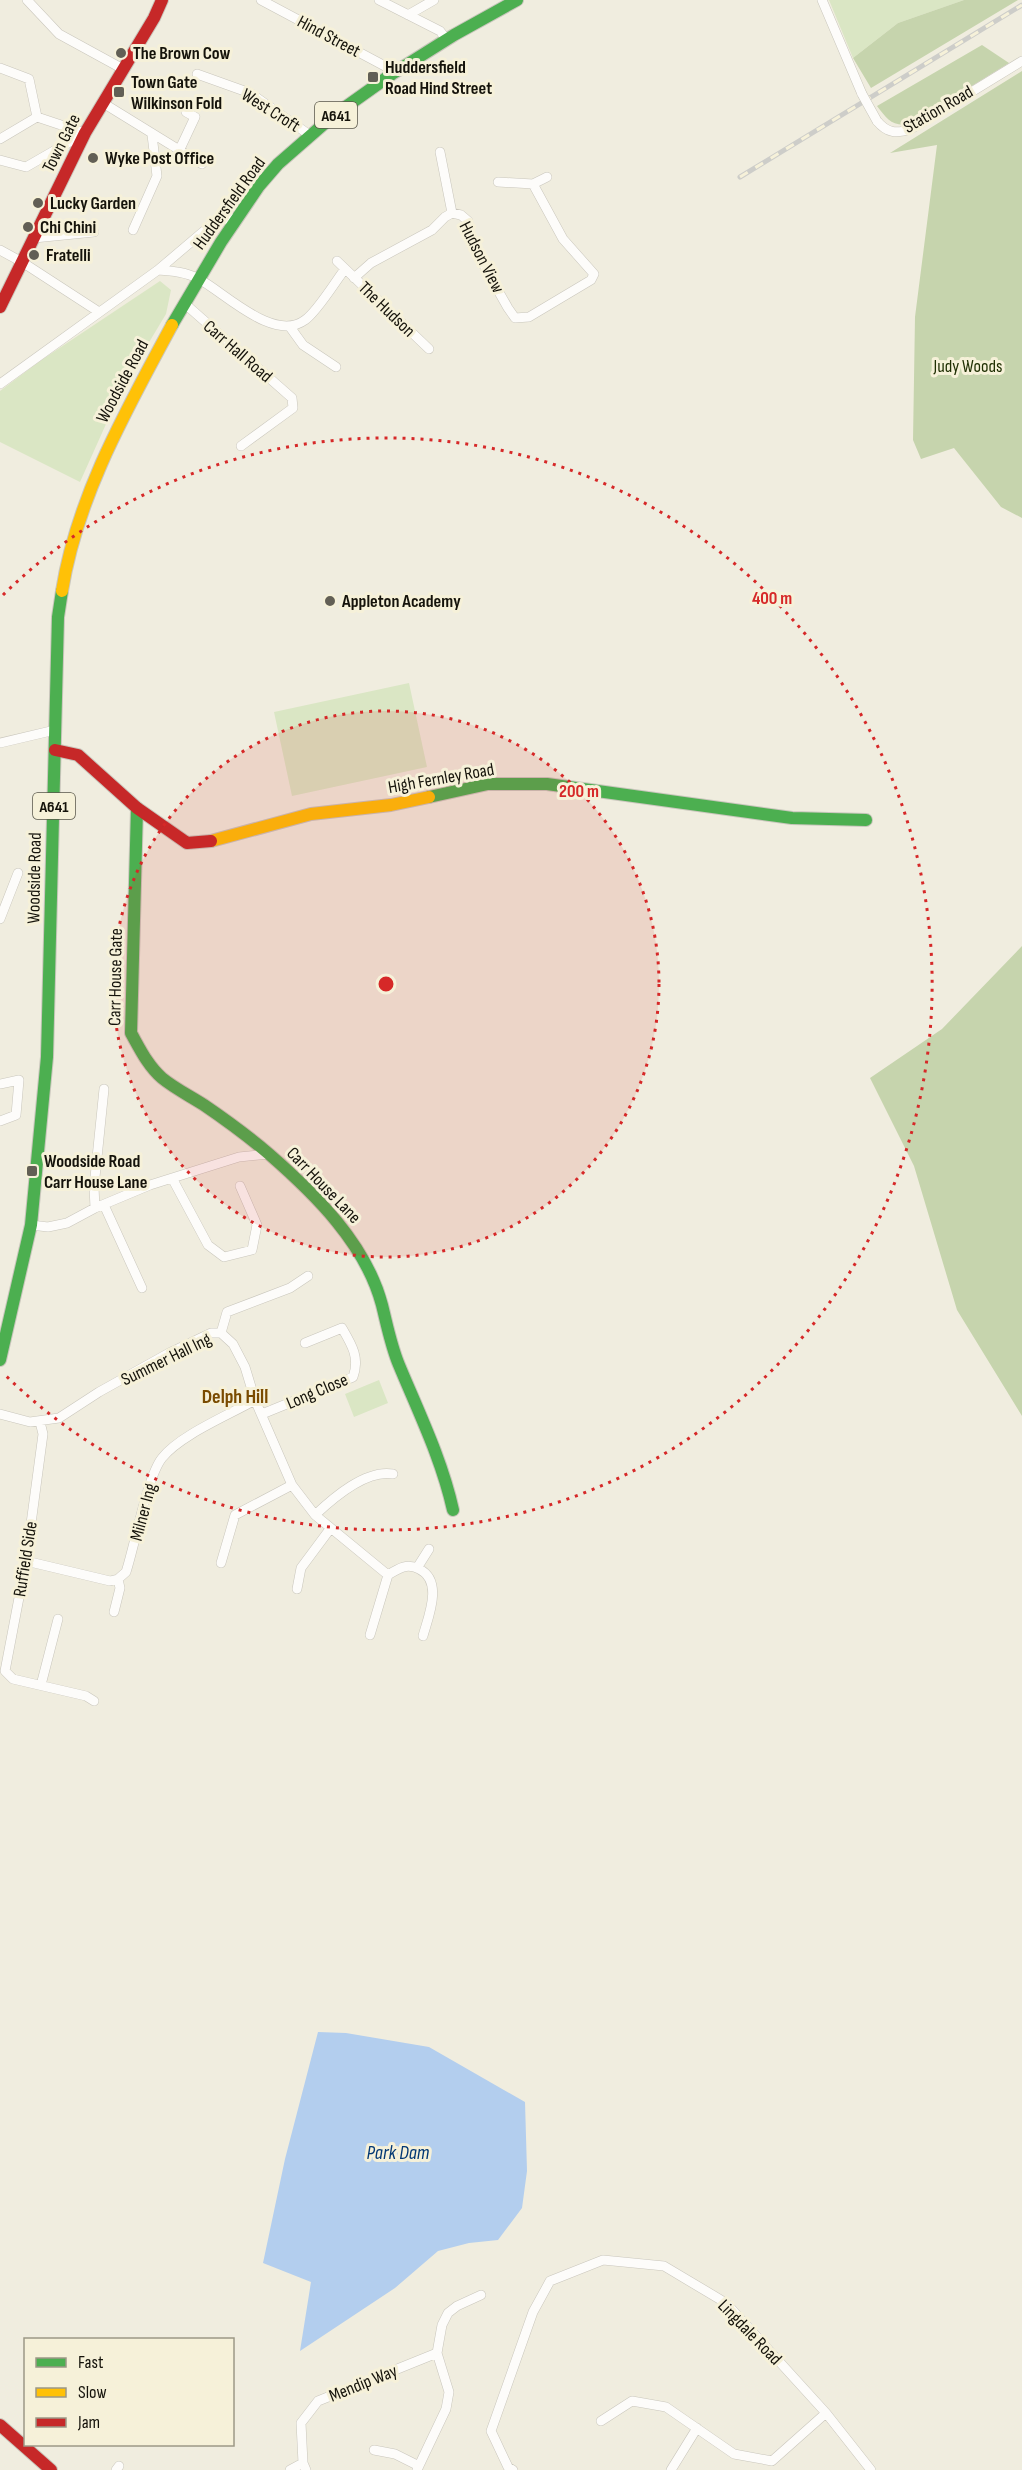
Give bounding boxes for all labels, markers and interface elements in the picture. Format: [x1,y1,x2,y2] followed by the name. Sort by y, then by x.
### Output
[294,11,364,62] street label: Hind Street
[133,43,231,64] place label: The Brown Cow
[114,46,128,60] marker: The Brown Cow
[385,57,492,99] place label: Huddersfield Road Hind Street
[366,70,380,84] marker: Huddersfield Road Hind Street
[131,72,222,114] place label: Town Gate Wilkinson Fold
[900,81,977,138] street label: Station Road
[238,84,304,137] street label: West Croft
[112,85,126,99] marker: Town Gate Wilkinson Fold
[315,102,357,128] road number: A641
[38,111,85,176] street label: Town Gate
[105,148,214,169] place label: Wyke Post Office
[86,151,100,165] marker: Wyke Post Office
[189,153,270,254] street label: Huddersfield Road
[50,193,136,214] place label: Lucky Garden
[31,196,45,210] marker: Lucky Garden
[40,217,96,238] place label: Chi Chini
[455,218,508,296] street label: Hudson View
[21,220,35,234] marker: Chi Chini
[46,245,91,266] place label: Fratelli
[27,248,41,262] marker: Fratelli
[354,277,419,341] street label: The Hudson
[199,316,276,387] street label: Carr Hall Road
[92,336,153,426] street label: Woodside Road
[933,356,1002,377] park label: Judy Woods
[752,588,792,609] text: 400 m
[341,591,461,612] place label: Appleton Academy
[323,594,337,608] marker: Appleton Academy
[386,759,496,798] street label: High Fernley Road
[559,781,599,802] text: 200 m
[33,793,75,819] road number: A641
[23,832,46,924] street label: Woodside Road
[104,928,127,1026] street label: Carr House Gate
[376,974,396,994] centre of rings
[282,1143,365,1228] street label: Carr House Lane
[44,1151,147,1193] place label: Woodside Road Carr House Lane
[25,1164,39,1178] marker: Woodside Road Carr House Lane
[118,1329,215,1390] street label: Summer Hall Ing
[283,1369,351,1414] street label: Long Close
[202,1385,268,1409] district label: Delph Hill
[126,1481,161,1543] street label: Milner Ing
[9,1520,42,1598] street label: Ruffield Side
[367,2141,430,2165] water label: Park Dam
[713,2295,786,2369] street label: Lingdale Road
[24,2338,234,2446] legend
[78,2352,104,2373] text: Fast
[326,2360,400,2407] street label: Mendip Way
[78,2382,107,2403] text: Slow
[77,2412,100,2433] text: Jam

